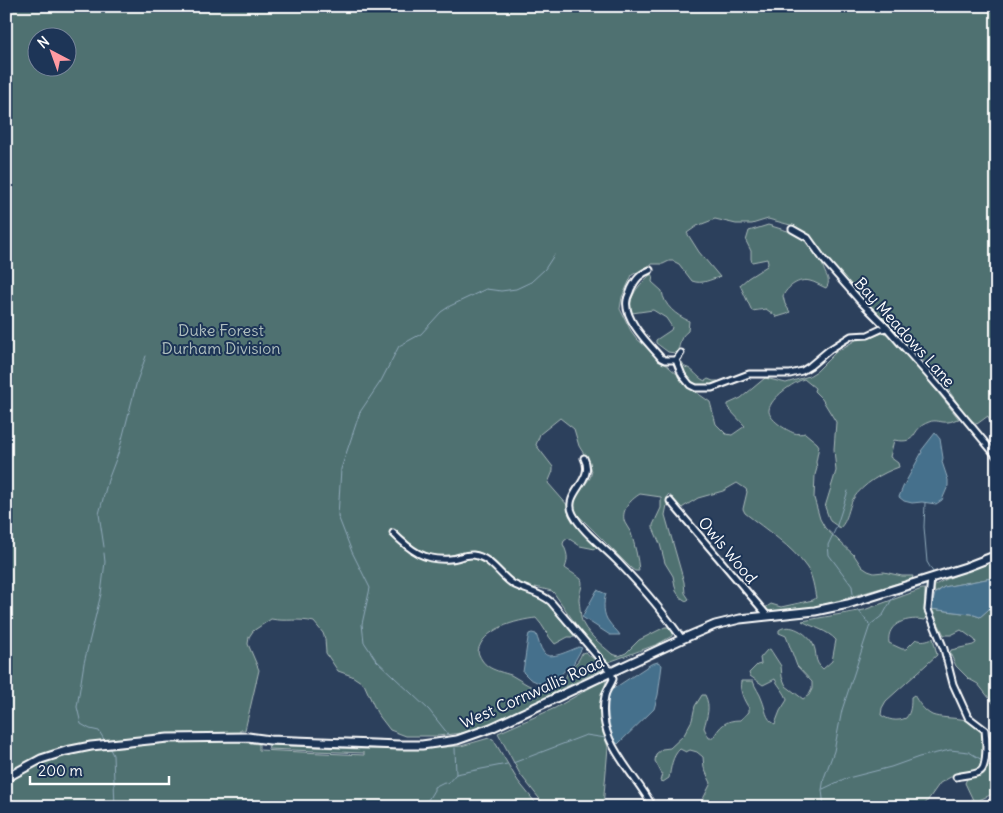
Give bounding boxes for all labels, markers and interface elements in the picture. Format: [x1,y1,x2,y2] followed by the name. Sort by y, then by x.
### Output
[28,28,78,78] north arrow
[34,32,53,52] text: N
[850,273,960,391] street label: Bay Meadows Lane
[162,320,280,358] park label: Duke Forest Durham Division
[694,513,762,587] street label: Owls Wood
[457,651,607,733] street label: West Cornwallis Road
[30,753,169,785] scale bar
[38,761,83,780] text: 200 m

